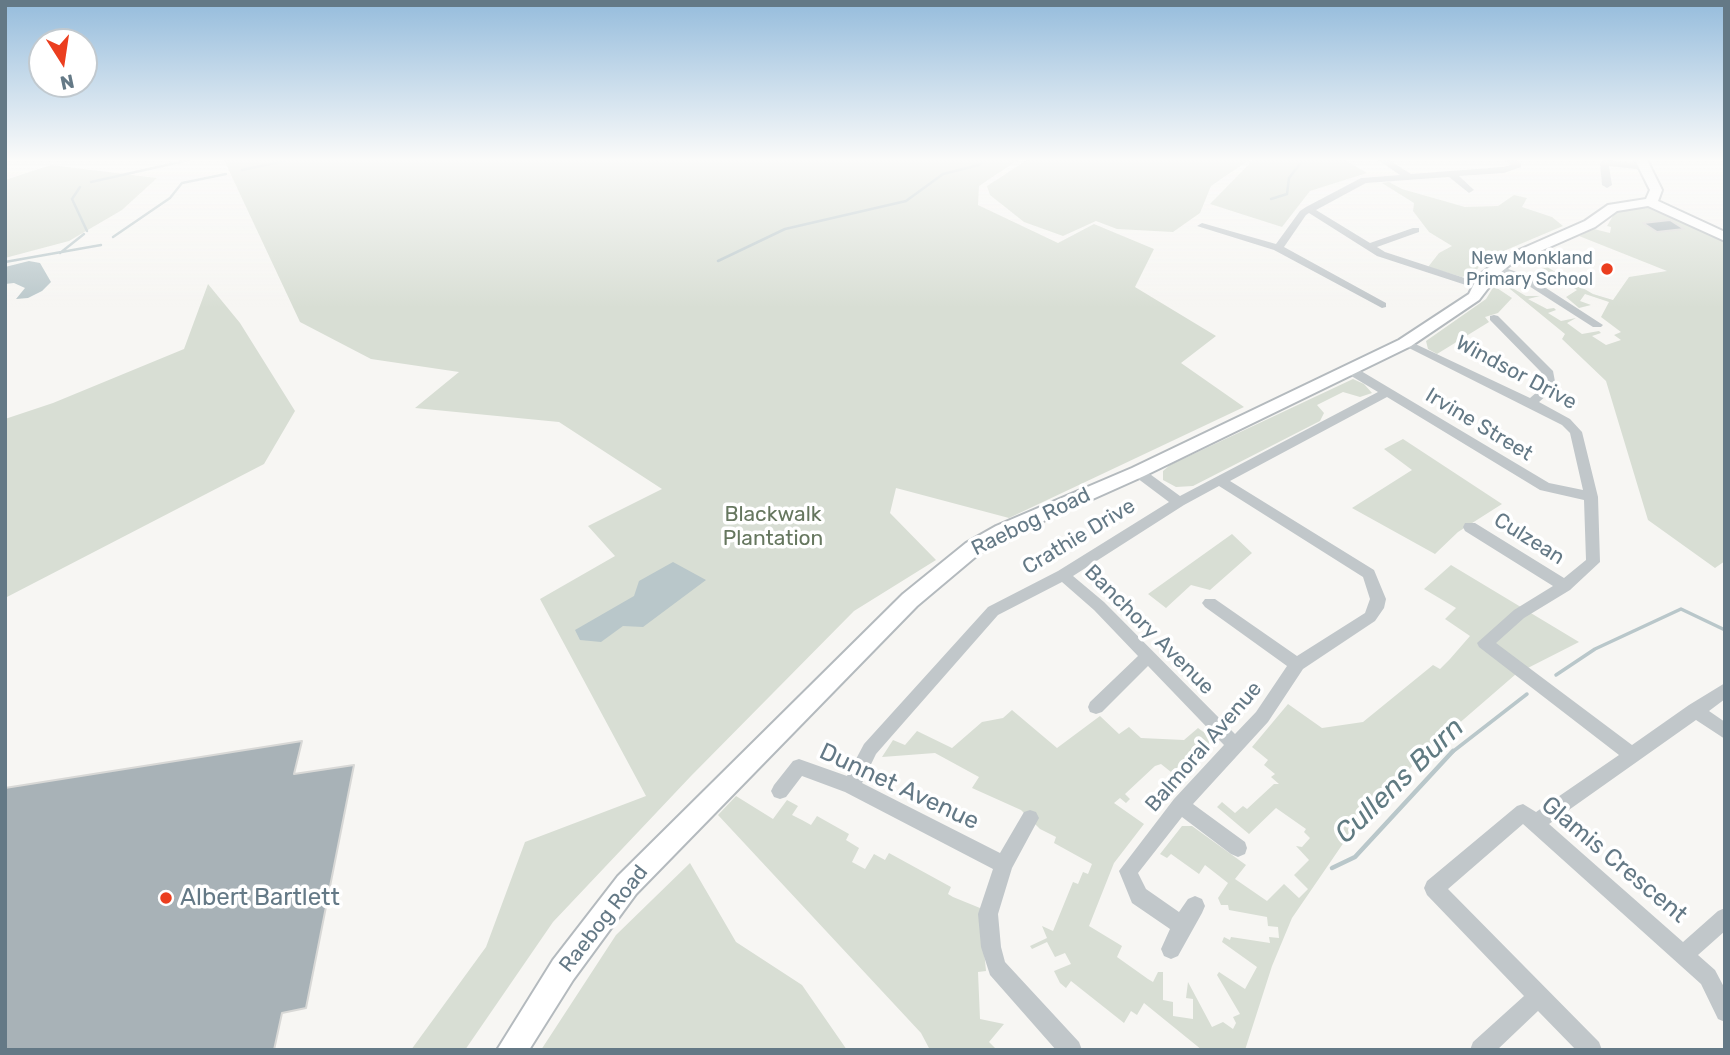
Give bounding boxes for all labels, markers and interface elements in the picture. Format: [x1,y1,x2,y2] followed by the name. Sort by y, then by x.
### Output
[28,28,98,98] north arrow
[58,69,76,95] text: N
[1466,248,1593,290] place label: New Monkland Primary School
[1599,261,1615,277] marker: New Monkland Primary School
[1451,331,1581,415] street label: Windsor Drive
[1421,383,1537,467] street label: Irvine Street
[967,482,1095,562] street label: Raebog Road
[1018,494,1140,580] street label: Crathie Drive
[723,502,823,552] park label: Blackwalk Plantation
[1489,508,1569,570] street label: Culzean
[1079,560,1219,700] street label: Banchory Avenue
[1140,677,1268,817] street label: Balmoral Avenue
[1329,711,1471,851] water label: Cullens Burn
[815,737,983,837] street label: Dunnet Avenue
[1535,791,1693,929] street label: Glamis Crescent
[554,860,654,978] street label: Raebog Road
[180,884,340,912] place label: Albert Bartlett
[158,890,174,906] marker: Albert Bartlett

